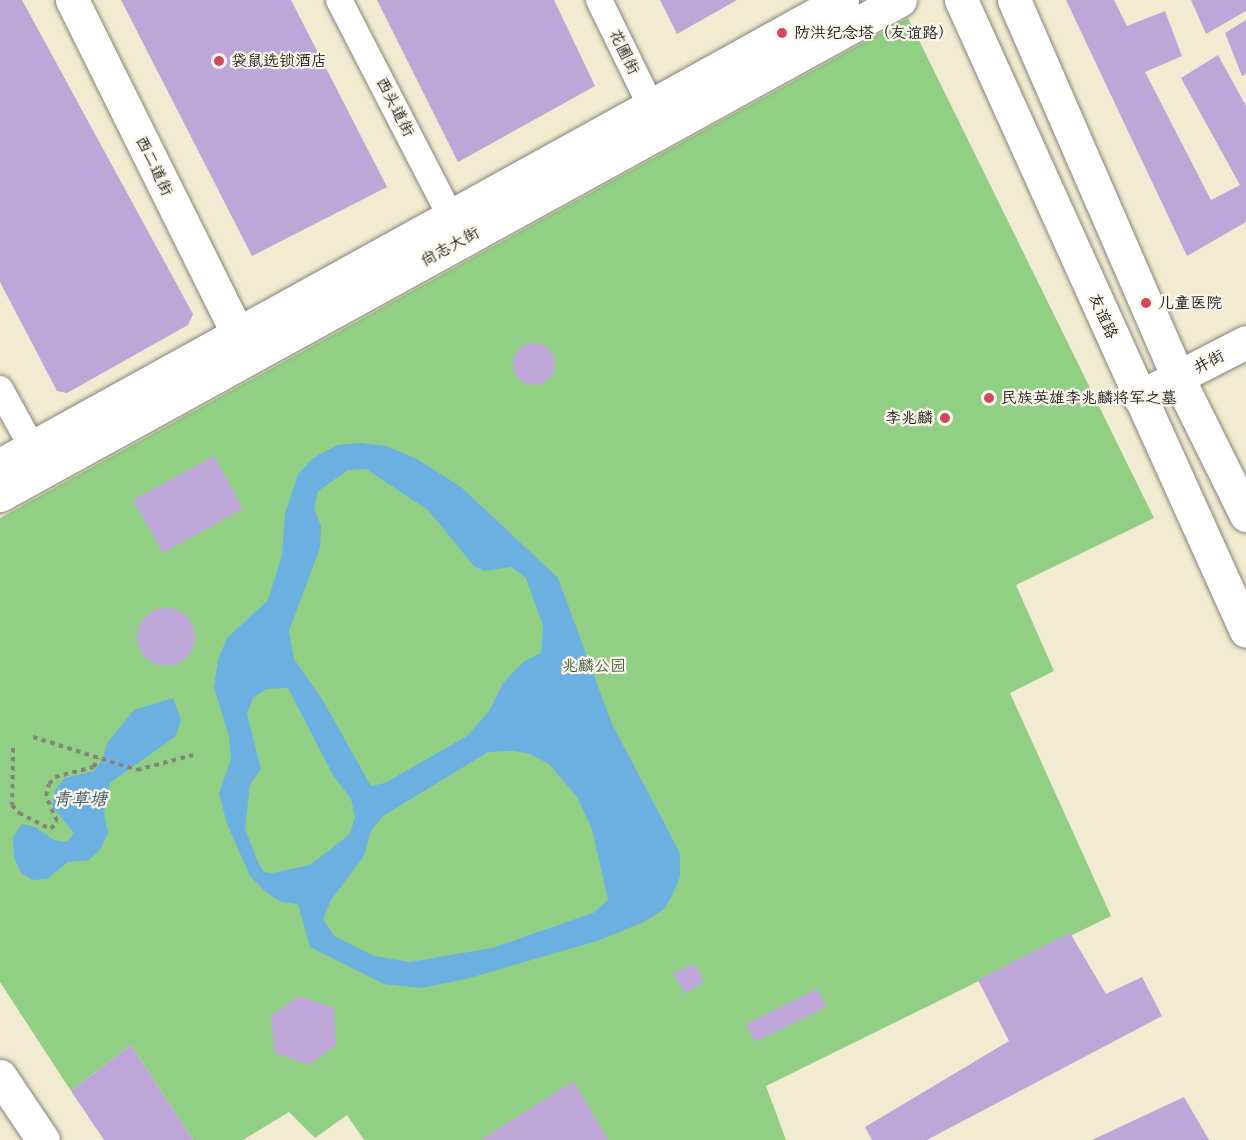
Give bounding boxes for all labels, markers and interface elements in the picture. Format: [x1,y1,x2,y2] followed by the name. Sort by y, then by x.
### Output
[794,23,954,43] place label: 防洪纪念塔（友谊路）
[605,26,643,78] street label: 花圃街
[775,26,789,40] marker: 防洪纪念塔（友谊路）
[231,51,327,71] place label: 袋鼠选锁酒店
[212,54,226,68] marker: 袋鼠选锁酒店
[372,74,418,140] street label: 西头道街
[131,133,177,199] street label: 西二道街
[417,223,483,271] street label: 尚志大街
[1084,290,1122,342] street label: 友谊路
[1158,293,1222,313] place label: 儿童医院
[1139,296,1153,310] marker: 儿童医院
[1190,346,1228,378] street label: 井街
[1001,388,1177,408] place label: 民族英雄李兆麟将军之墓
[982,391,996,405] marker: 民族英雄李兆麟将军之墓
[885,408,933,428] place label: 李兆麟
[938,411,952,425] marker: 李兆麟
[562,656,626,676] park label: 兆麟公园
[53,789,107,811] water label: 青草塘

